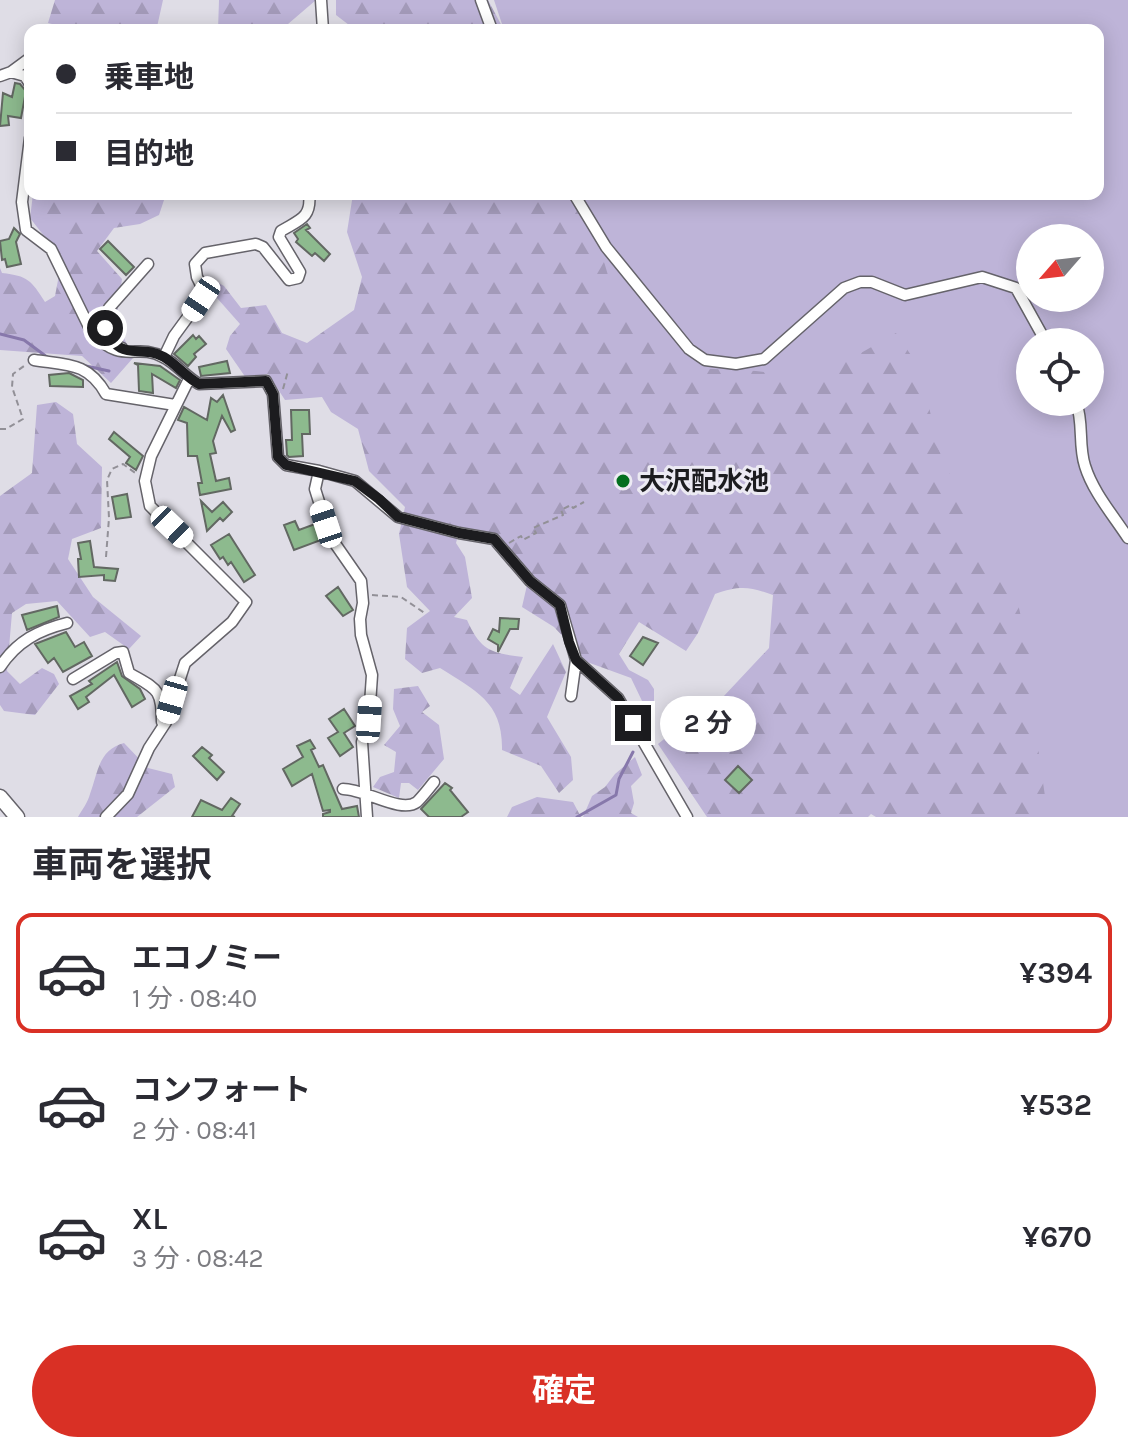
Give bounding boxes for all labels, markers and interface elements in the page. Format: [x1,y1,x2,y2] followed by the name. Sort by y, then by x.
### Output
[104,59,194,95] text: 乗車地
[104,136,194,172] text: 目的地
[1016,224,1104,312] north arrow
[1016,224,1104,416] map controls
[178,272,224,326] car
[87,310,123,346] route start
[1016,328,1104,416] button: locate
[639,466,769,497] place label: 大沢配水池
[614,472,632,490] marker: 大沢配水池
[307,497,345,551] car
[146,502,198,552] car
[154,674,190,726] car
[355,694,383,744] car
[661,695,757,751] callout: 2 分
[615,705,651,741] route end
[684,708,732,739] text: 2 分
[32,844,212,886] text: 車両を選択
[36,937,108,1009] icon: car
[132,940,282,976] text: エコノミー
[1020,955,1092,991] text: ¥394
[132,983,257,1014] text: 1 分 · 08:40
[36,1069,108,1141] icon: car
[132,1072,311,1108] text: コンフォート
[1020,1087,1092,1123] text: ¥532
[132,1115,257,1146] text: 2 分 · 08:41
[36,1201,108,1273] icon: car
[132,1201,167,1237] text: XL
[1022,1219,1092,1255] text: ¥670
[132,1243,264,1274] text: 3 分 · 08:42
[32,1345,1096,1437] button: 確定

